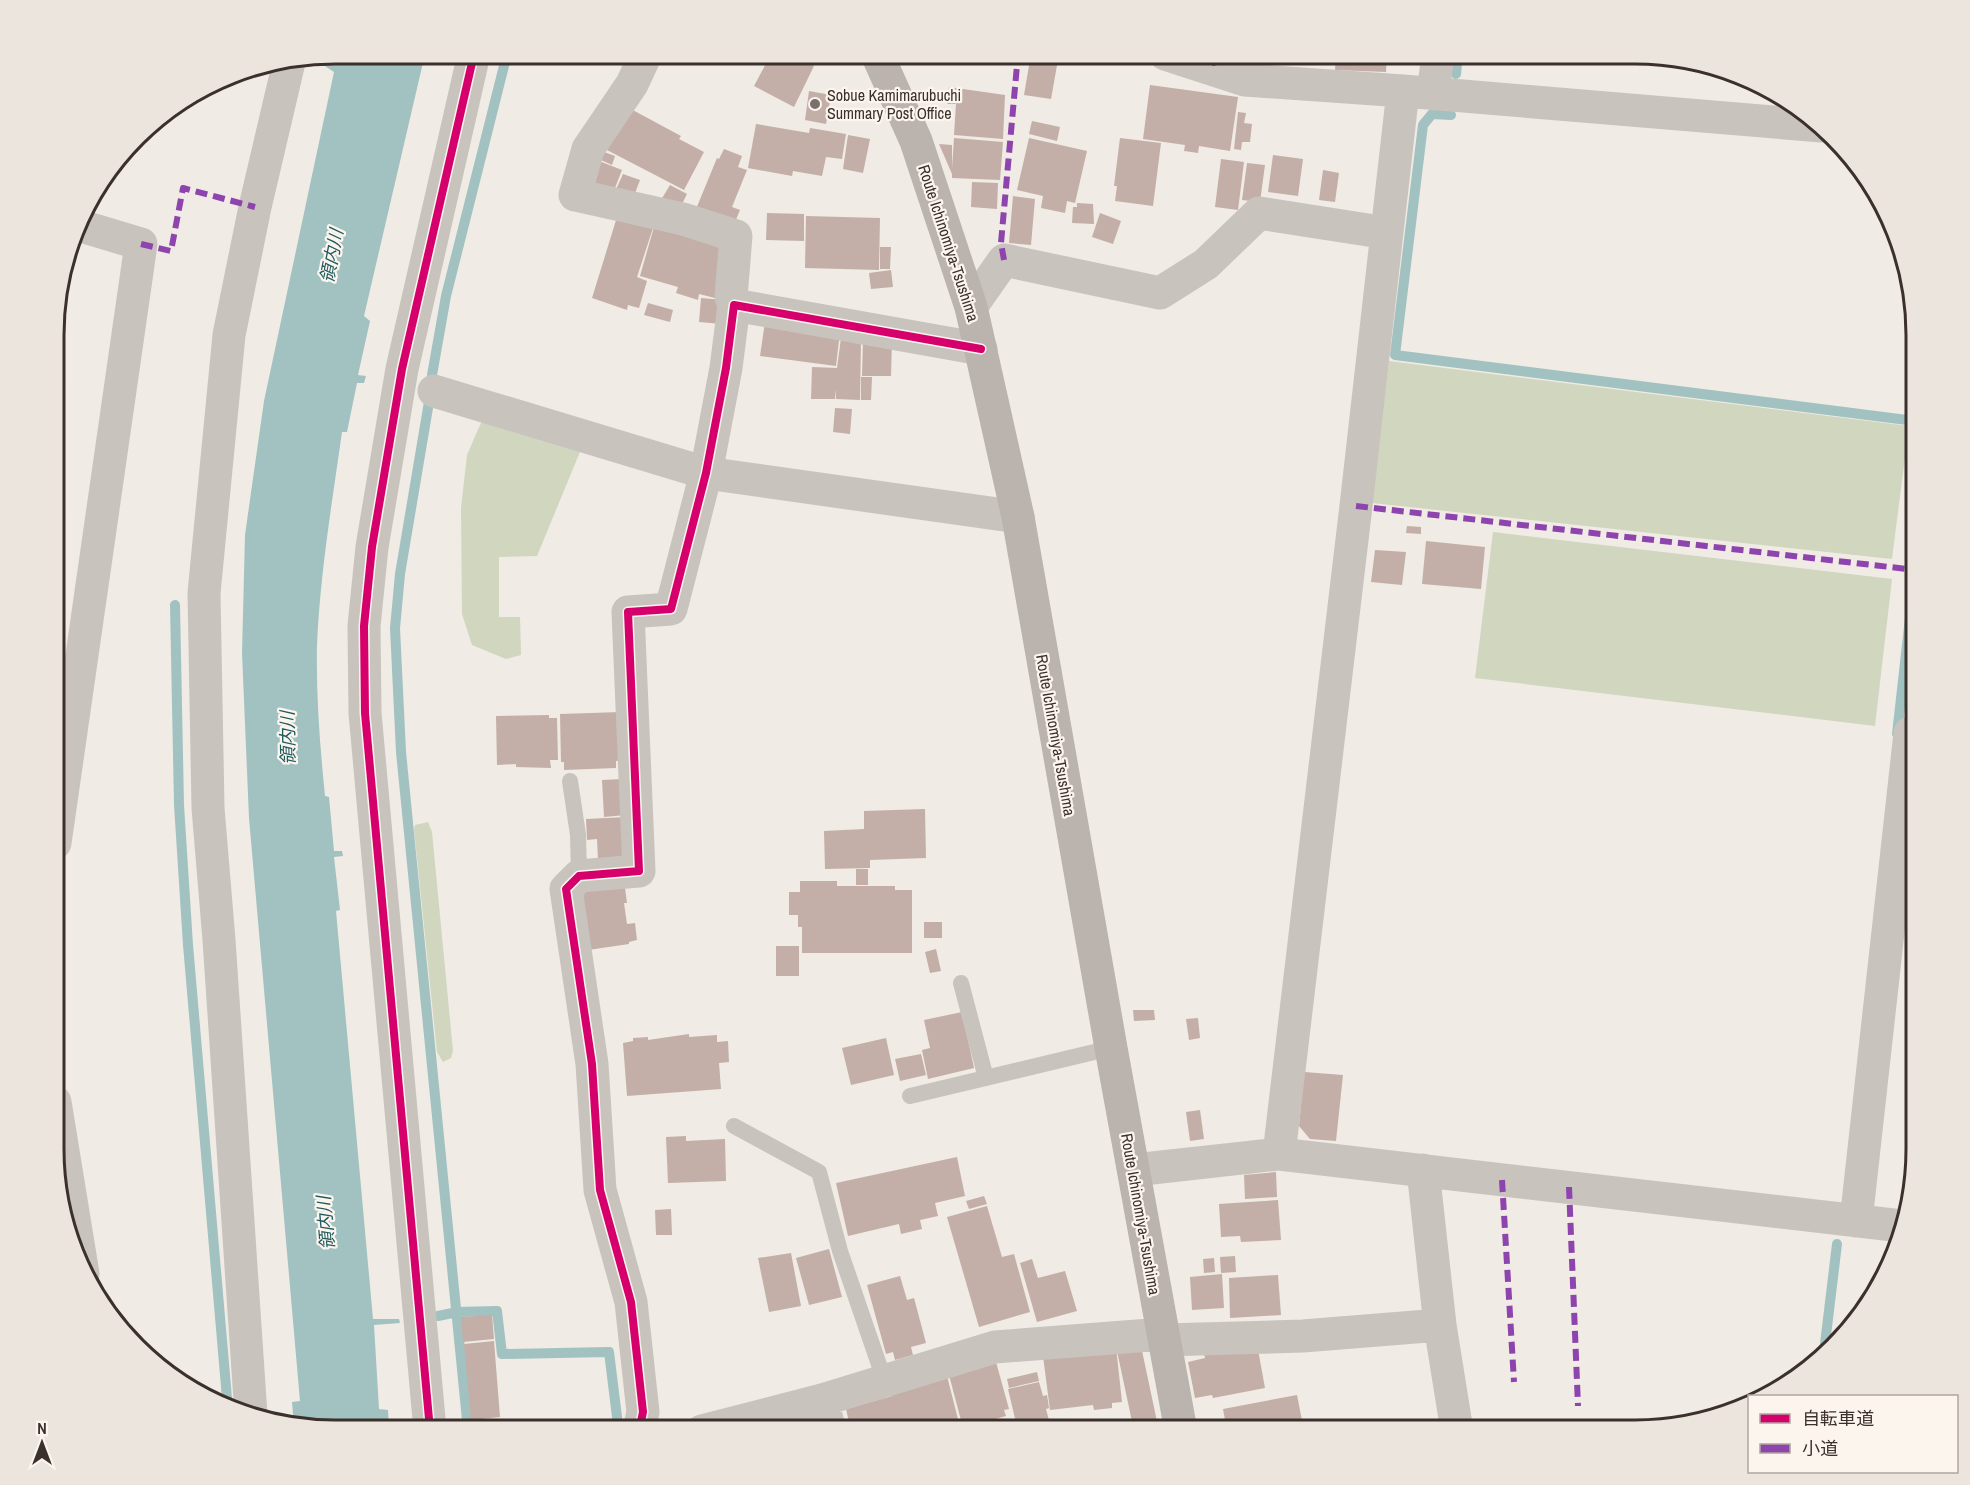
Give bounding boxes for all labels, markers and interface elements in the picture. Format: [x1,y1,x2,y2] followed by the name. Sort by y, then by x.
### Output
[827,84,961,124] place label: Sobue Kamimarubuchi Summary Post Office
[808,97,822,111] marker: Sobue Kamimarubuchi Summary Post Office
[913,162,985,325] street label: Route Ichinomiya-Tsushima
[314,225,349,285] water label: 領内川
[1031,652,1081,818] street label: Route Ichinomiya-Tsushima
[274,709,300,765] water label: 領内川
[1116,1131,1166,1297] street label: Route Ichinomiya-Tsushima
[311,1193,340,1251] water label: 領内川
[1748,1395,1958,1473] legend
[1802,1406,1874,1431] text: 自転車道
[12,1413,72,1473] north arrow
[37,1417,47,1439] text: N
[1802,1436,1838,1461] text: 小道

